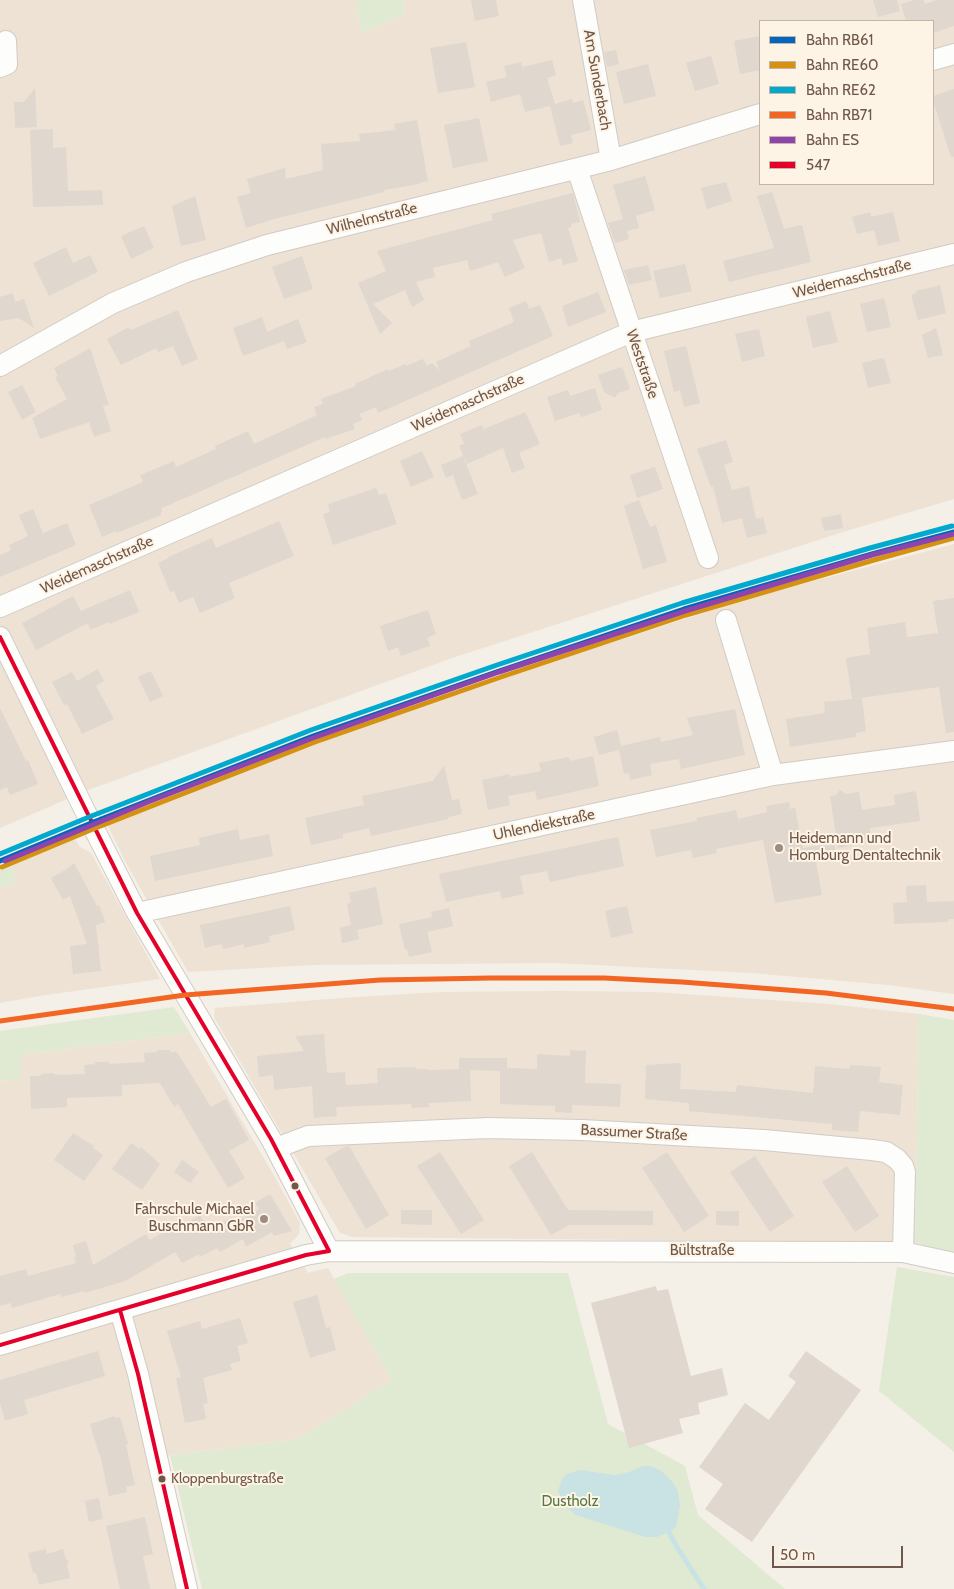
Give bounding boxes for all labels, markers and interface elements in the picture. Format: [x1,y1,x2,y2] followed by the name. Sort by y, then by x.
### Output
[759,20,934,185] legend
[579,28,615,132] street label: Am Sunderbach
[806,31,873,49] text: Bahn RB61
[806,56,878,74] text: Bahn RE60
[806,81,876,99] text: Bahn RE62
[806,106,872,124] text: Bahn RB71
[806,131,859,149] text: Bahn ES
[806,156,830,174] text: 547
[325,199,419,239] street label: Wilhelmstraße
[791,256,913,302] street label: Weidemaschstraße
[622,327,662,401] street label: Weststraße
[409,370,527,436] street label: Weidemaschstraße
[38,532,156,598] street label: Weidemaschstraße
[491,805,597,845] street label: Uhlendiekstraße
[789,830,941,865] place label: Heidemann und Homburg Dentaltechnik
[773,842,785,854] marker: Heidemann und Homburg Dentaltechnik
[580,1121,688,1145] street label: Bassumer Straße
[290,1181,300,1191] unlabelled marker
[135,1201,254,1236] place label: Fahrschule Michael Buschmann GbR
[258,1213,270,1225] marker: Fahrschule Michael Buschmann GbR
[670,1242,734,1260] street label: Bültstraße
[171,1471,284,1487] place label: Kloppenburgstraße
[157,1474,167,1484] marker: Kloppenburgstraße
[542,1493,598,1511] park label: Dustholz
[774,1536,905,1568] scale bar
[780,1546,815,1564] text: 50 m

